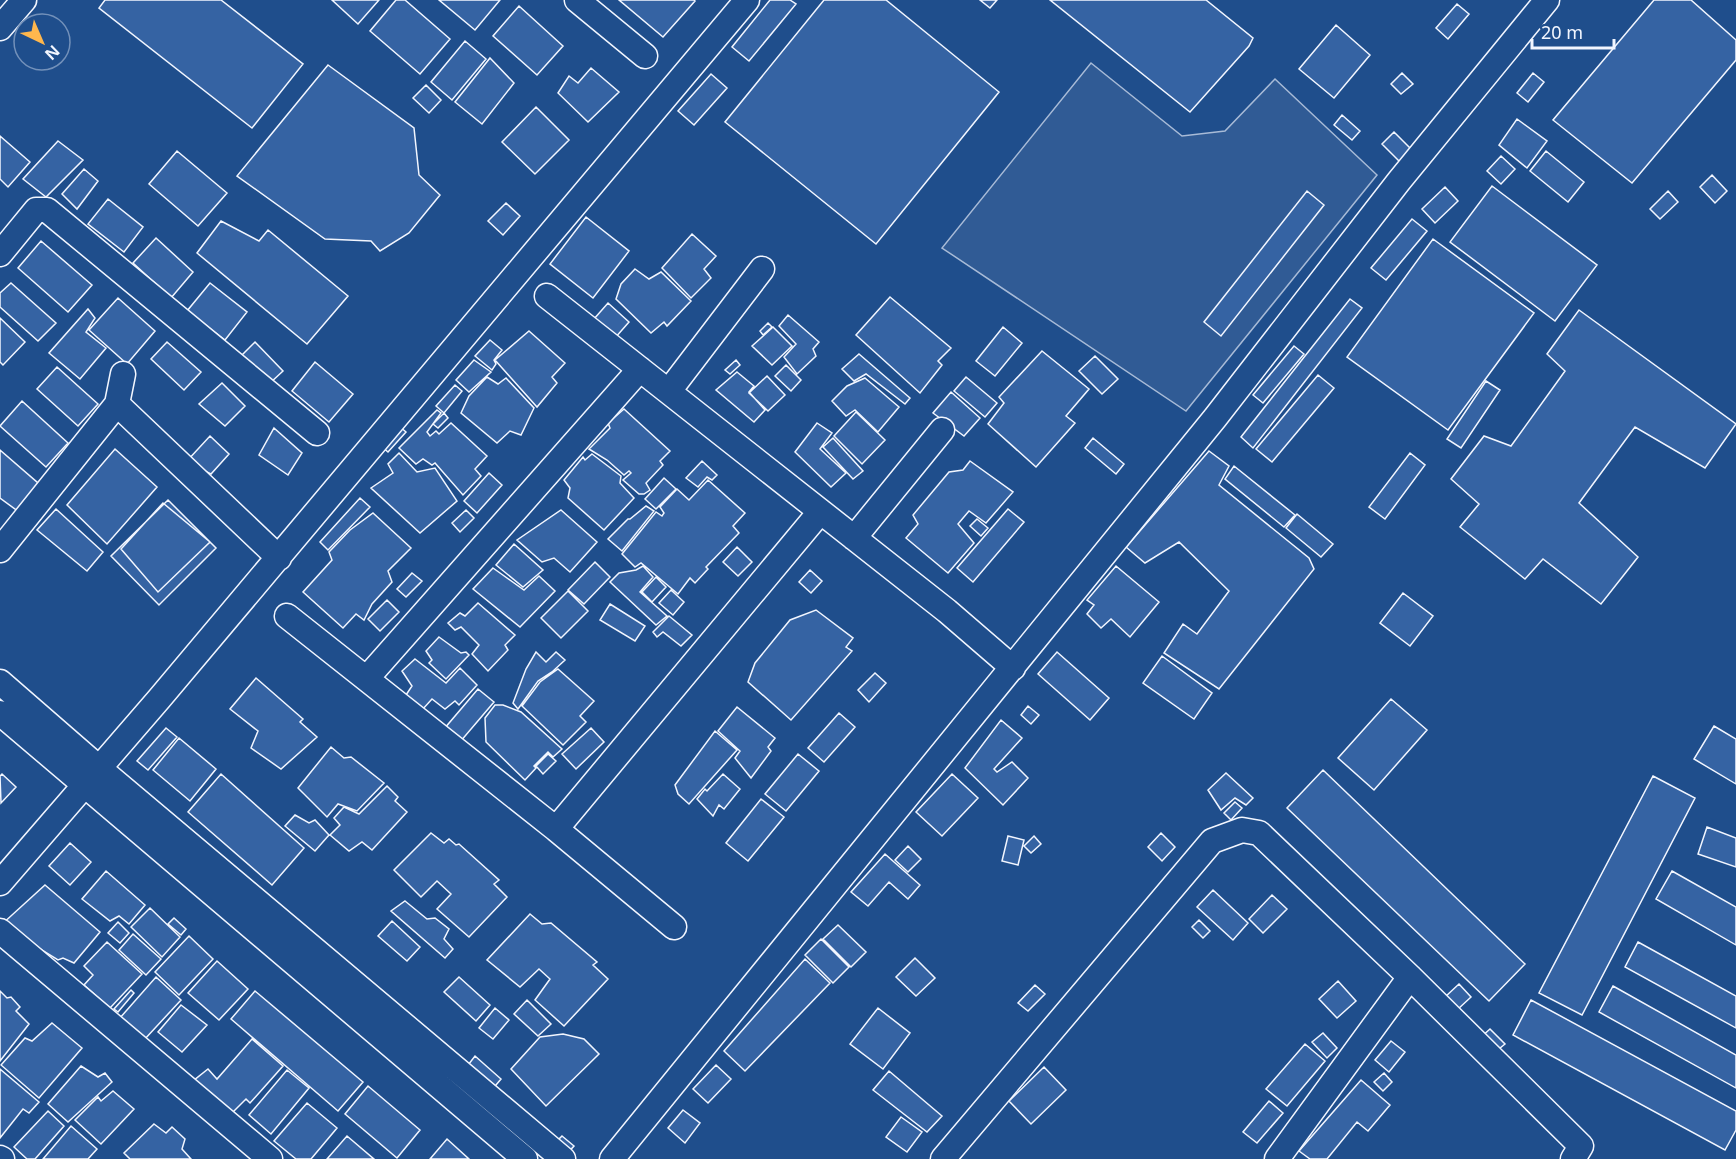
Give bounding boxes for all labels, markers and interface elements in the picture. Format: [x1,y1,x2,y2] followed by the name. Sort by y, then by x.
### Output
[12,12,72,72] north arrow
[1532,12,1614,50] scale bar
[1541,20,1583,44] text: 20 m
[40,40,65,65] text: N

